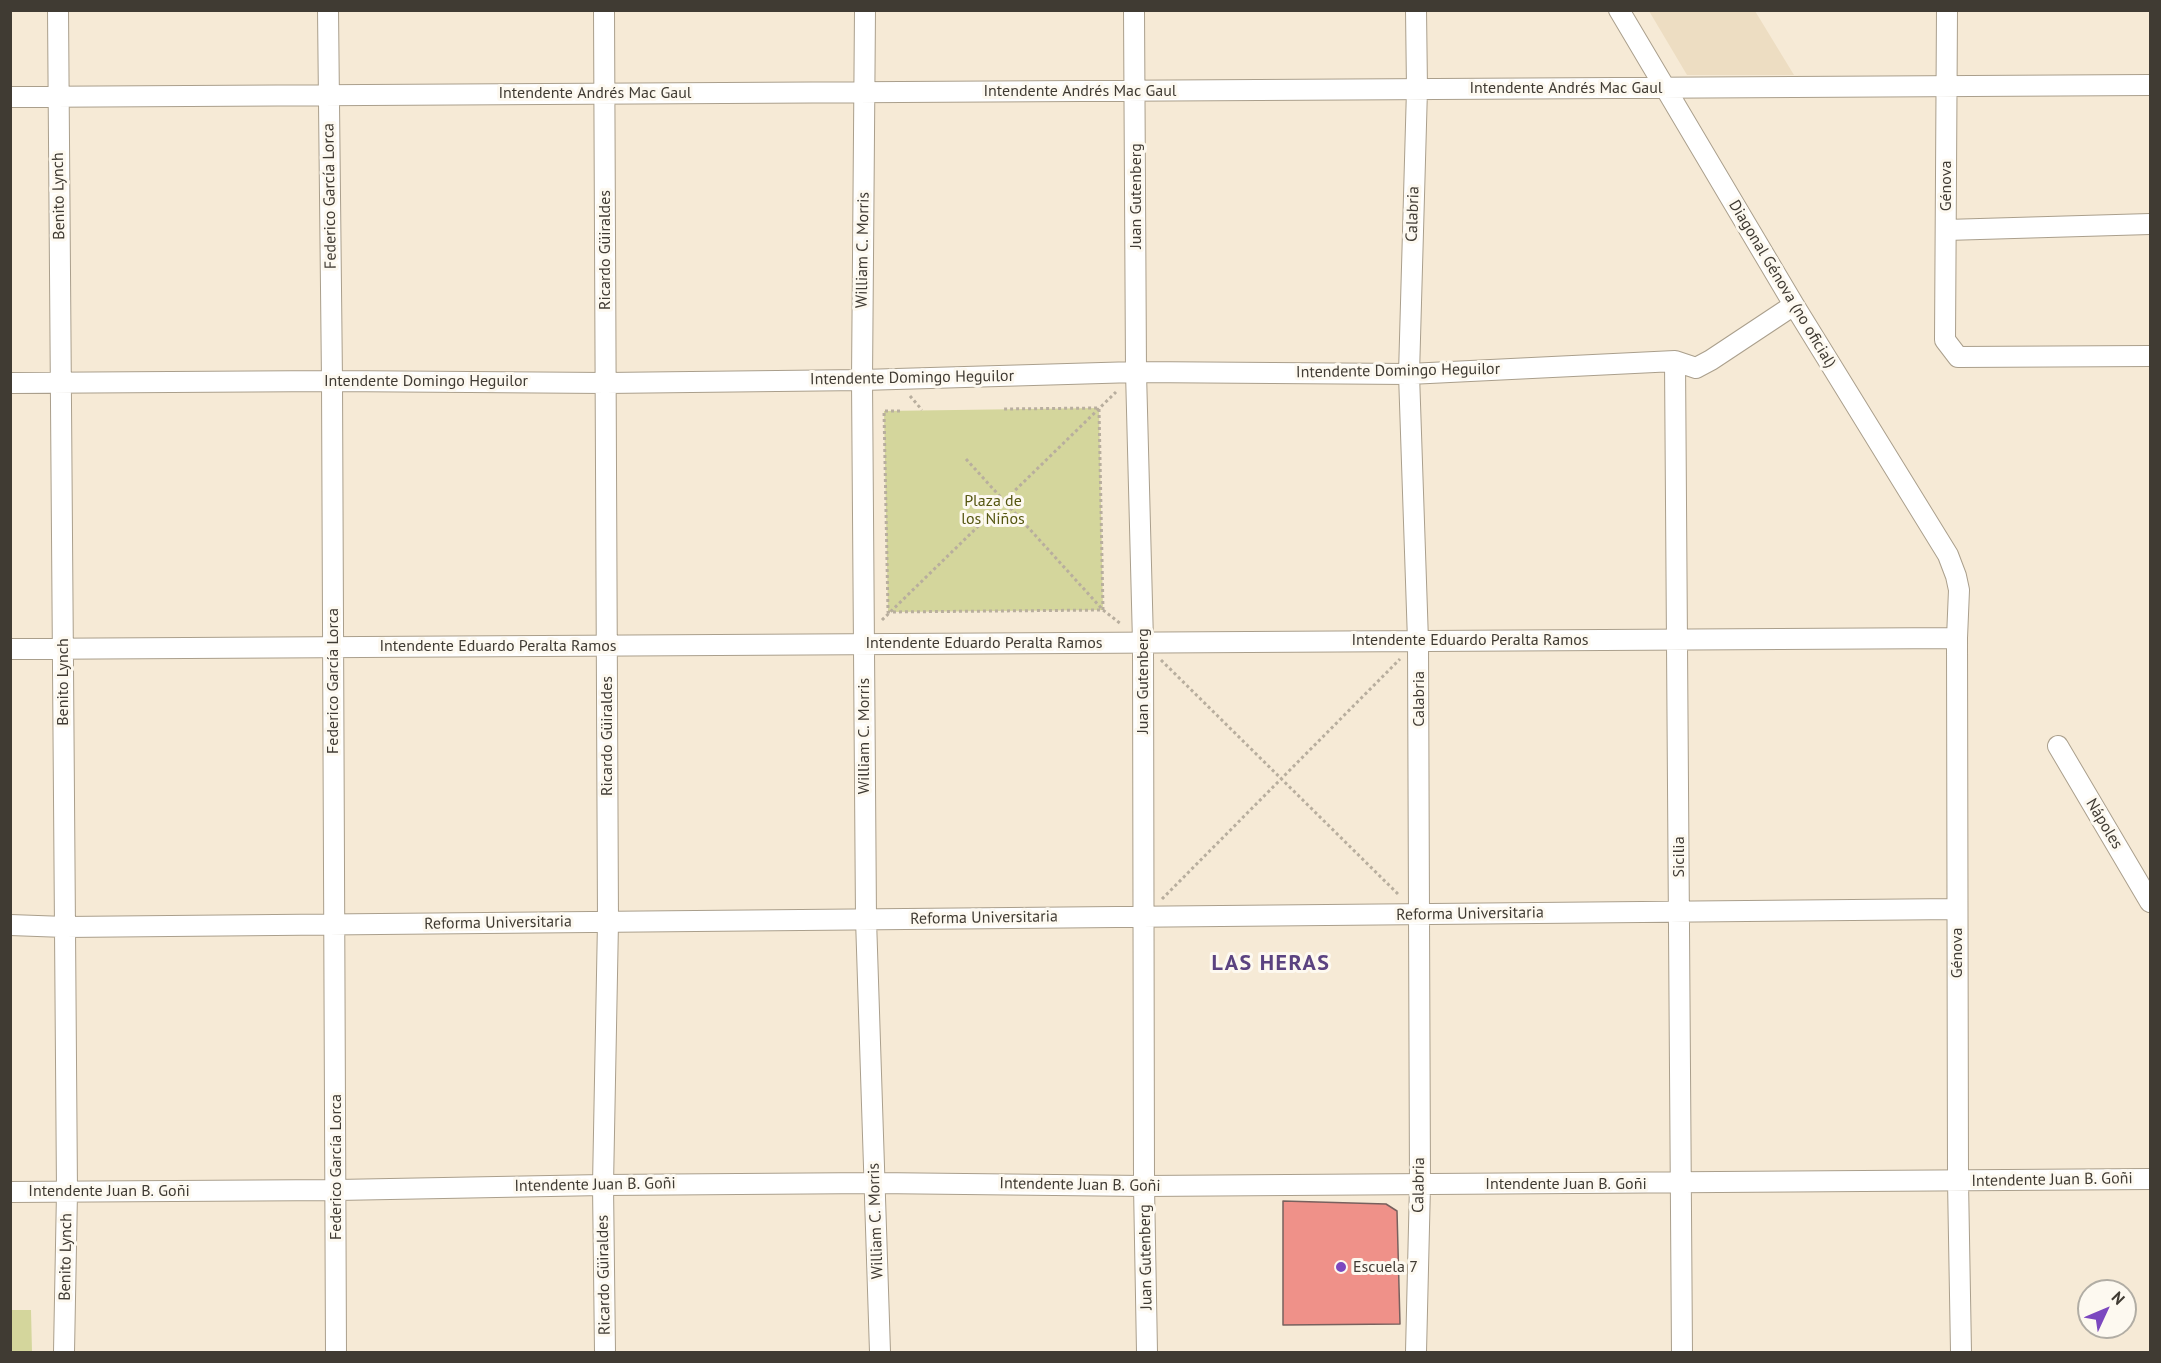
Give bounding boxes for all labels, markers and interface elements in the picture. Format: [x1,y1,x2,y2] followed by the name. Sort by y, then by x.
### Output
[1469,78,1663,98] street label: Intendente Andrés Mac Gaul
[983,81,1177,101] street label: Intendente Andrés Mac Gaul
[498,83,692,103] street label: Intendente Andrés Mac Gaul
[319,123,341,269] street label: Federico García Lorca
[1126,143,1146,249] street label: Juan Gutenberg
[49,152,69,240] street label: Benito Lynch
[1936,161,1956,211] street label: Génova
[1402,186,1424,242] street label: Calabria
[595,190,615,310] street label: Ricardo Güiraldes
[852,192,874,308] street label: William C. Morris
[1724,197,1840,371] street label: Diagonal Génova (no oficial)
[1296,360,1500,382] street label: Intendente Domingo Heguilor
[810,367,1014,389] street label: Intendente Domingo Heguilor
[324,371,528,391] street label: Intendente Domingo Heguilor
[961,491,1025,529] park label: Plaza de los Niños
[323,608,343,754] street label: Federico García Lorca
[1133,628,1153,734] street label: Juan Gutenberg
[1351,630,1589,650] street label: Intendente Eduardo Peralta Ramos
[865,633,1103,653] street label: Intendente Eduardo Peralta Ramos
[379,636,617,656] street label: Intendente Eduardo Peralta Ramos
[53,638,73,726] street label: Benito Lynch
[1409,671,1429,727] street label: Calabria
[597,676,617,796] street label: Ricardo Güiraldes
[854,678,874,794] street label: William C. Morris
[2081,795,2127,853] street label: Nápoles
[1669,836,1689,878] street label: Sicilia
[1396,903,1544,925] street label: Reforma Universitaria
[910,907,1058,929] street label: Reforma Universitaria
[424,912,572,934] street label: Reforma Universitaria
[1947,928,1967,978] street label: Génova
[1212,951,1330,977] district label: LAS HERAS
[326,1094,346,1240] street label: Federico García Lorca
[1409,1157,1429,1213] street label: Calabria
[864,1163,888,1279] street label: William C. Morris
[1971,1169,2133,1191] street label: Intendente Juan B. Goñi
[514,1174,676,1196] street label: Intendente Juan B. Goñi
[999,1174,1161,1196] street label: Intendente Juan B. Goñi
[1485,1174,1647,1194] street label: Intendente Juan B. Goñi
[28,1181,190,1201] street label: Intendente Juan B. Goñi
[1135,1204,1157,1310] street label: Juan Gutenberg
[56,1213,76,1301] street label: Benito Lynch
[593,1215,615,1335] street label: Ricardo Güiraldes
[1353,1257,1418,1277] place label: Escuela 7
[1334,1260,1348,1274] marker: Escuela 7
[2077,1279,2137,1339] north arrow
[2108,1287,2129,1309] text: N

